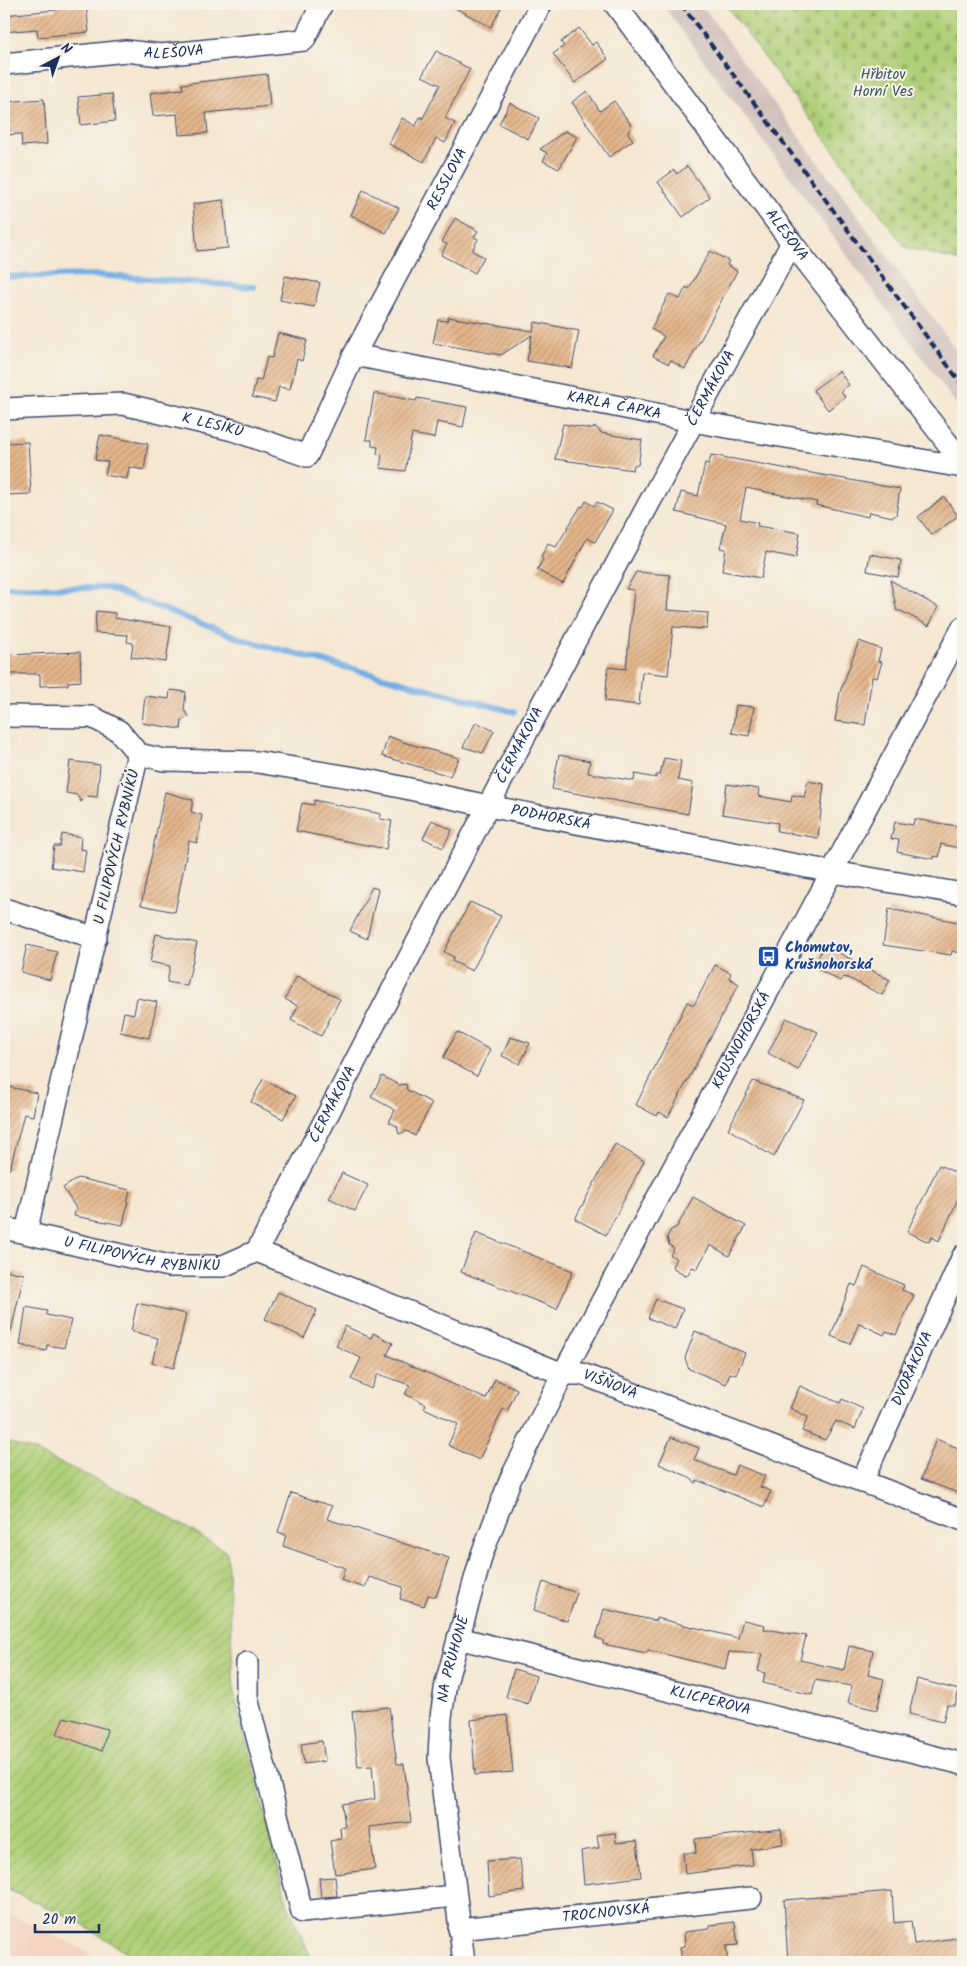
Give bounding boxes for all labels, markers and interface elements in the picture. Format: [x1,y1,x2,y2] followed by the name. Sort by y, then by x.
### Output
[32,32,82,82] north arrow
[55,38,77,60] text: N
[143,39,205,67] street label: ALEŠOVA
[853,63,914,104] park label: Hřbitov Horní Ves
[421,144,474,215] street label: RESSLOVA
[759,204,814,267] street label: ALEŠOVA
[681,346,742,431] street label: ČERMÁKOVA
[565,385,663,427] street label: KARLA ČAPKA
[179,406,246,445] street label: K LESÍKU
[490,703,550,788] street label: ČERMÁKOVA
[87,767,147,927] street label: U FILIPOVÝCH RYBNÍKŮ
[509,799,593,837] street label: PODHORSKÁ
[785,936,874,977] place label: Chomutov, Krušnohorská
[757,945,781,969] bus stop icon: Chomutov, Krušnohorská
[706,987,778,1094] street label: KRUŠNOHORSKÁ
[303,1062,363,1147] street label: ČERMÁKOVA
[61,1230,220,1278] street label: U FILIPOVÝCH RYBNÍKŮ
[885,1327,940,1410] street label: DVOŘÁKOVA
[579,1363,641,1406] street label: VIŠŇOVÁ
[431,1611,477,1704] street label: NA PRŮHONĚ
[667,1679,753,1723] street label: KLICPEROVA
[561,1897,651,1930] street label: TROCNOVSKÁ
[35,1901,99,1933] scale bar
[42,1908,76,1932] text: 20 m

